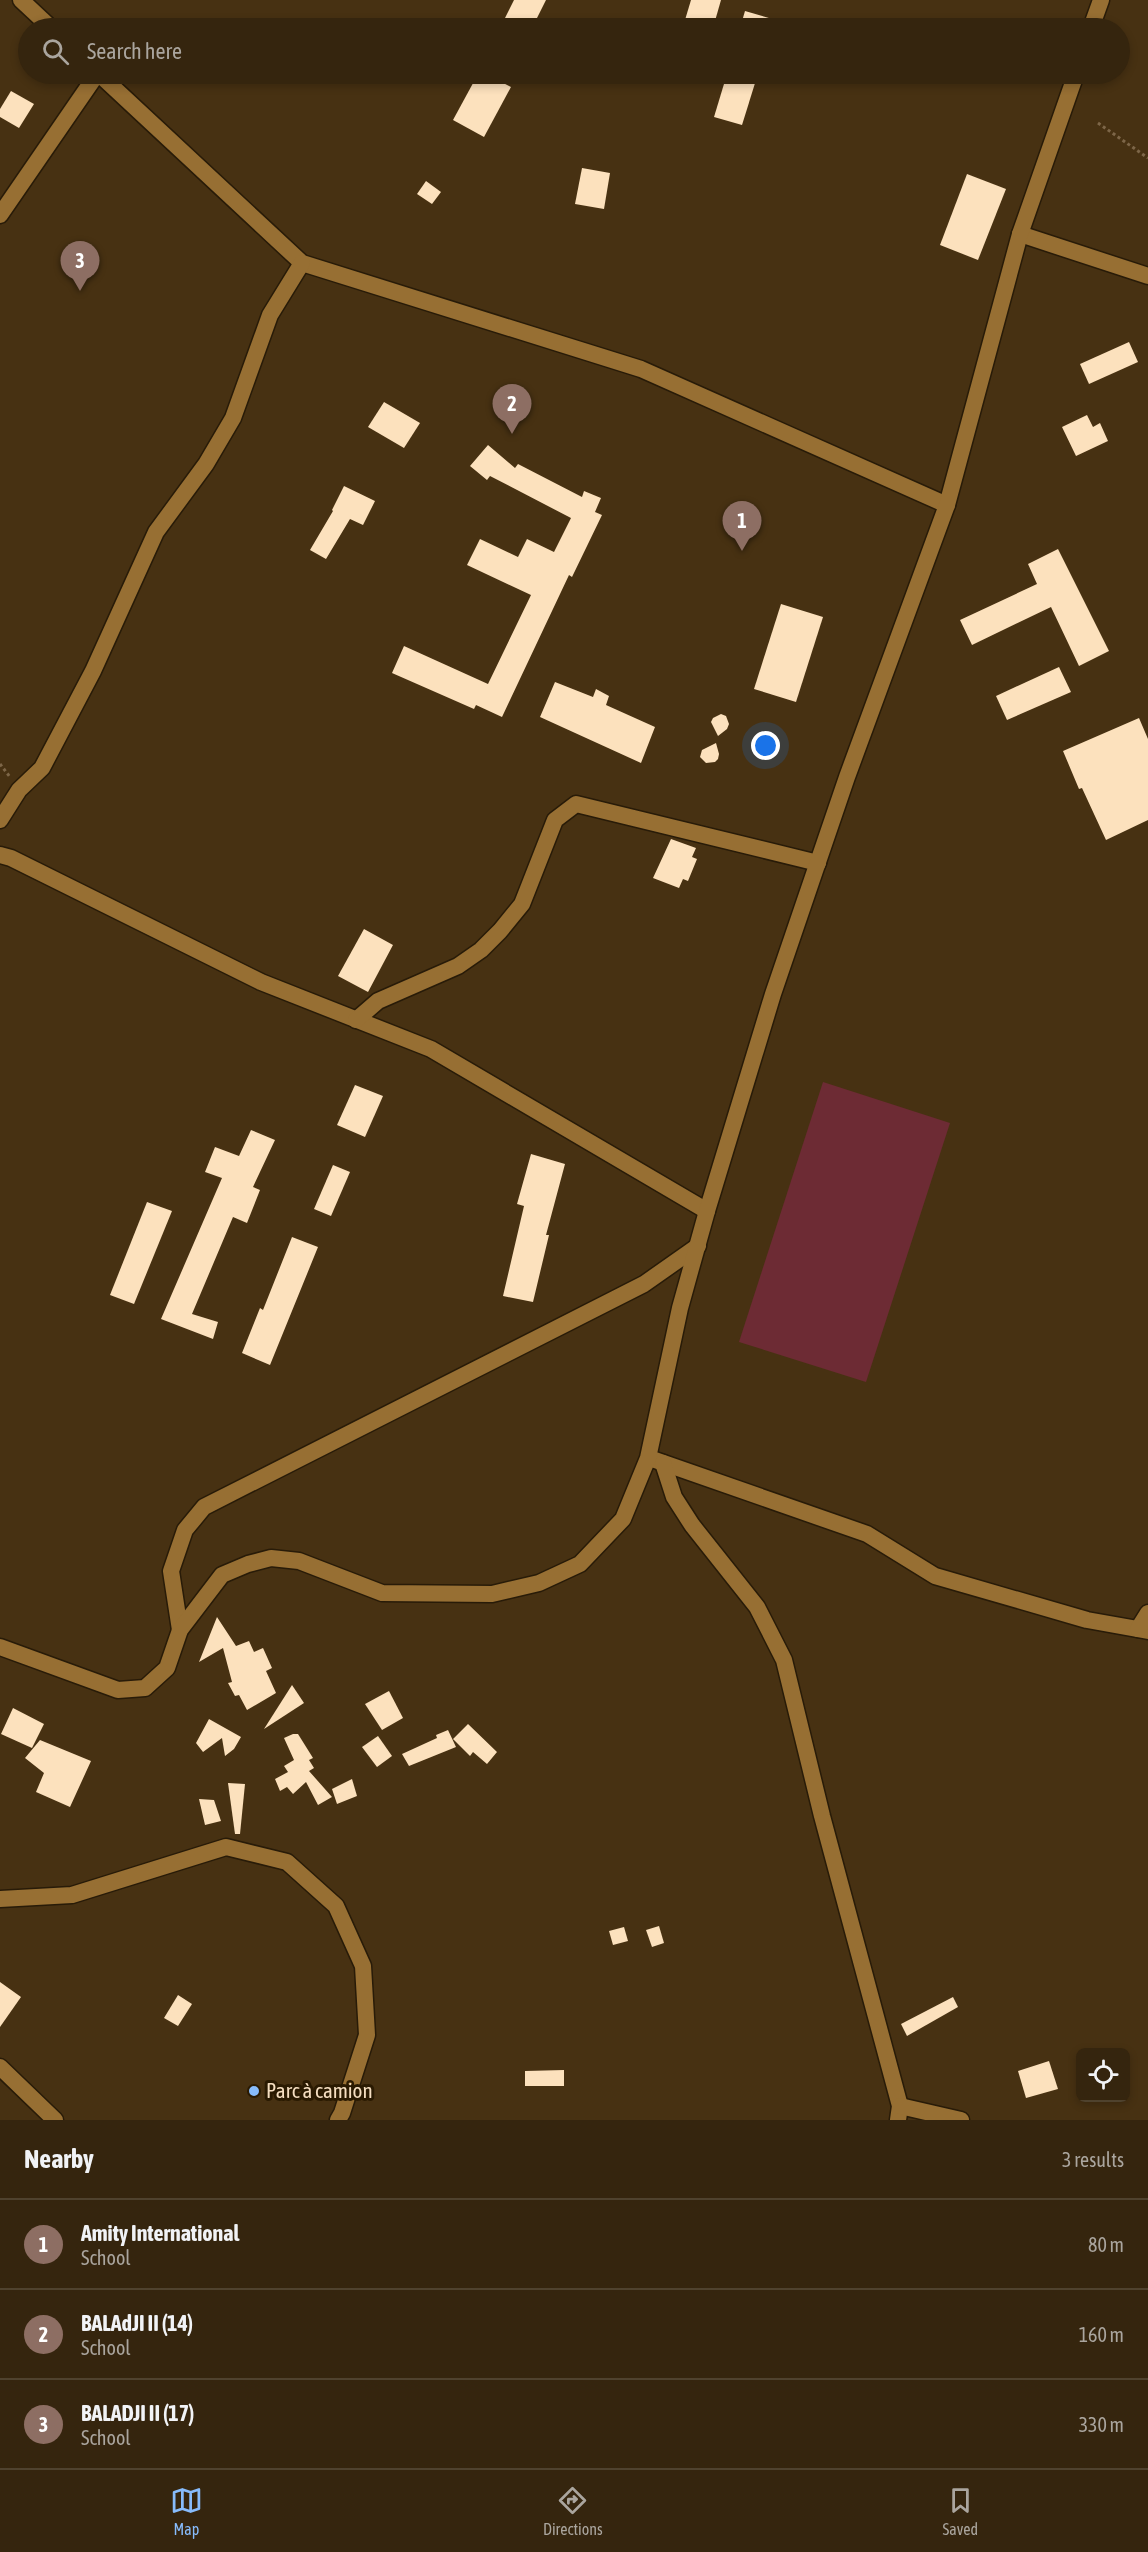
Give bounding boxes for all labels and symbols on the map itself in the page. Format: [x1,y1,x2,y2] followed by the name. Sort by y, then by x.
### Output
[60,242,100,291] pin: 3
[492,384,532,434] pin: 2
[722,502,762,551] pin: 1
[751,731,780,760] your location
[266,2078,373,2102] place label: Parc à camion
[247,2084,261,2098] marker: Parc à camion

